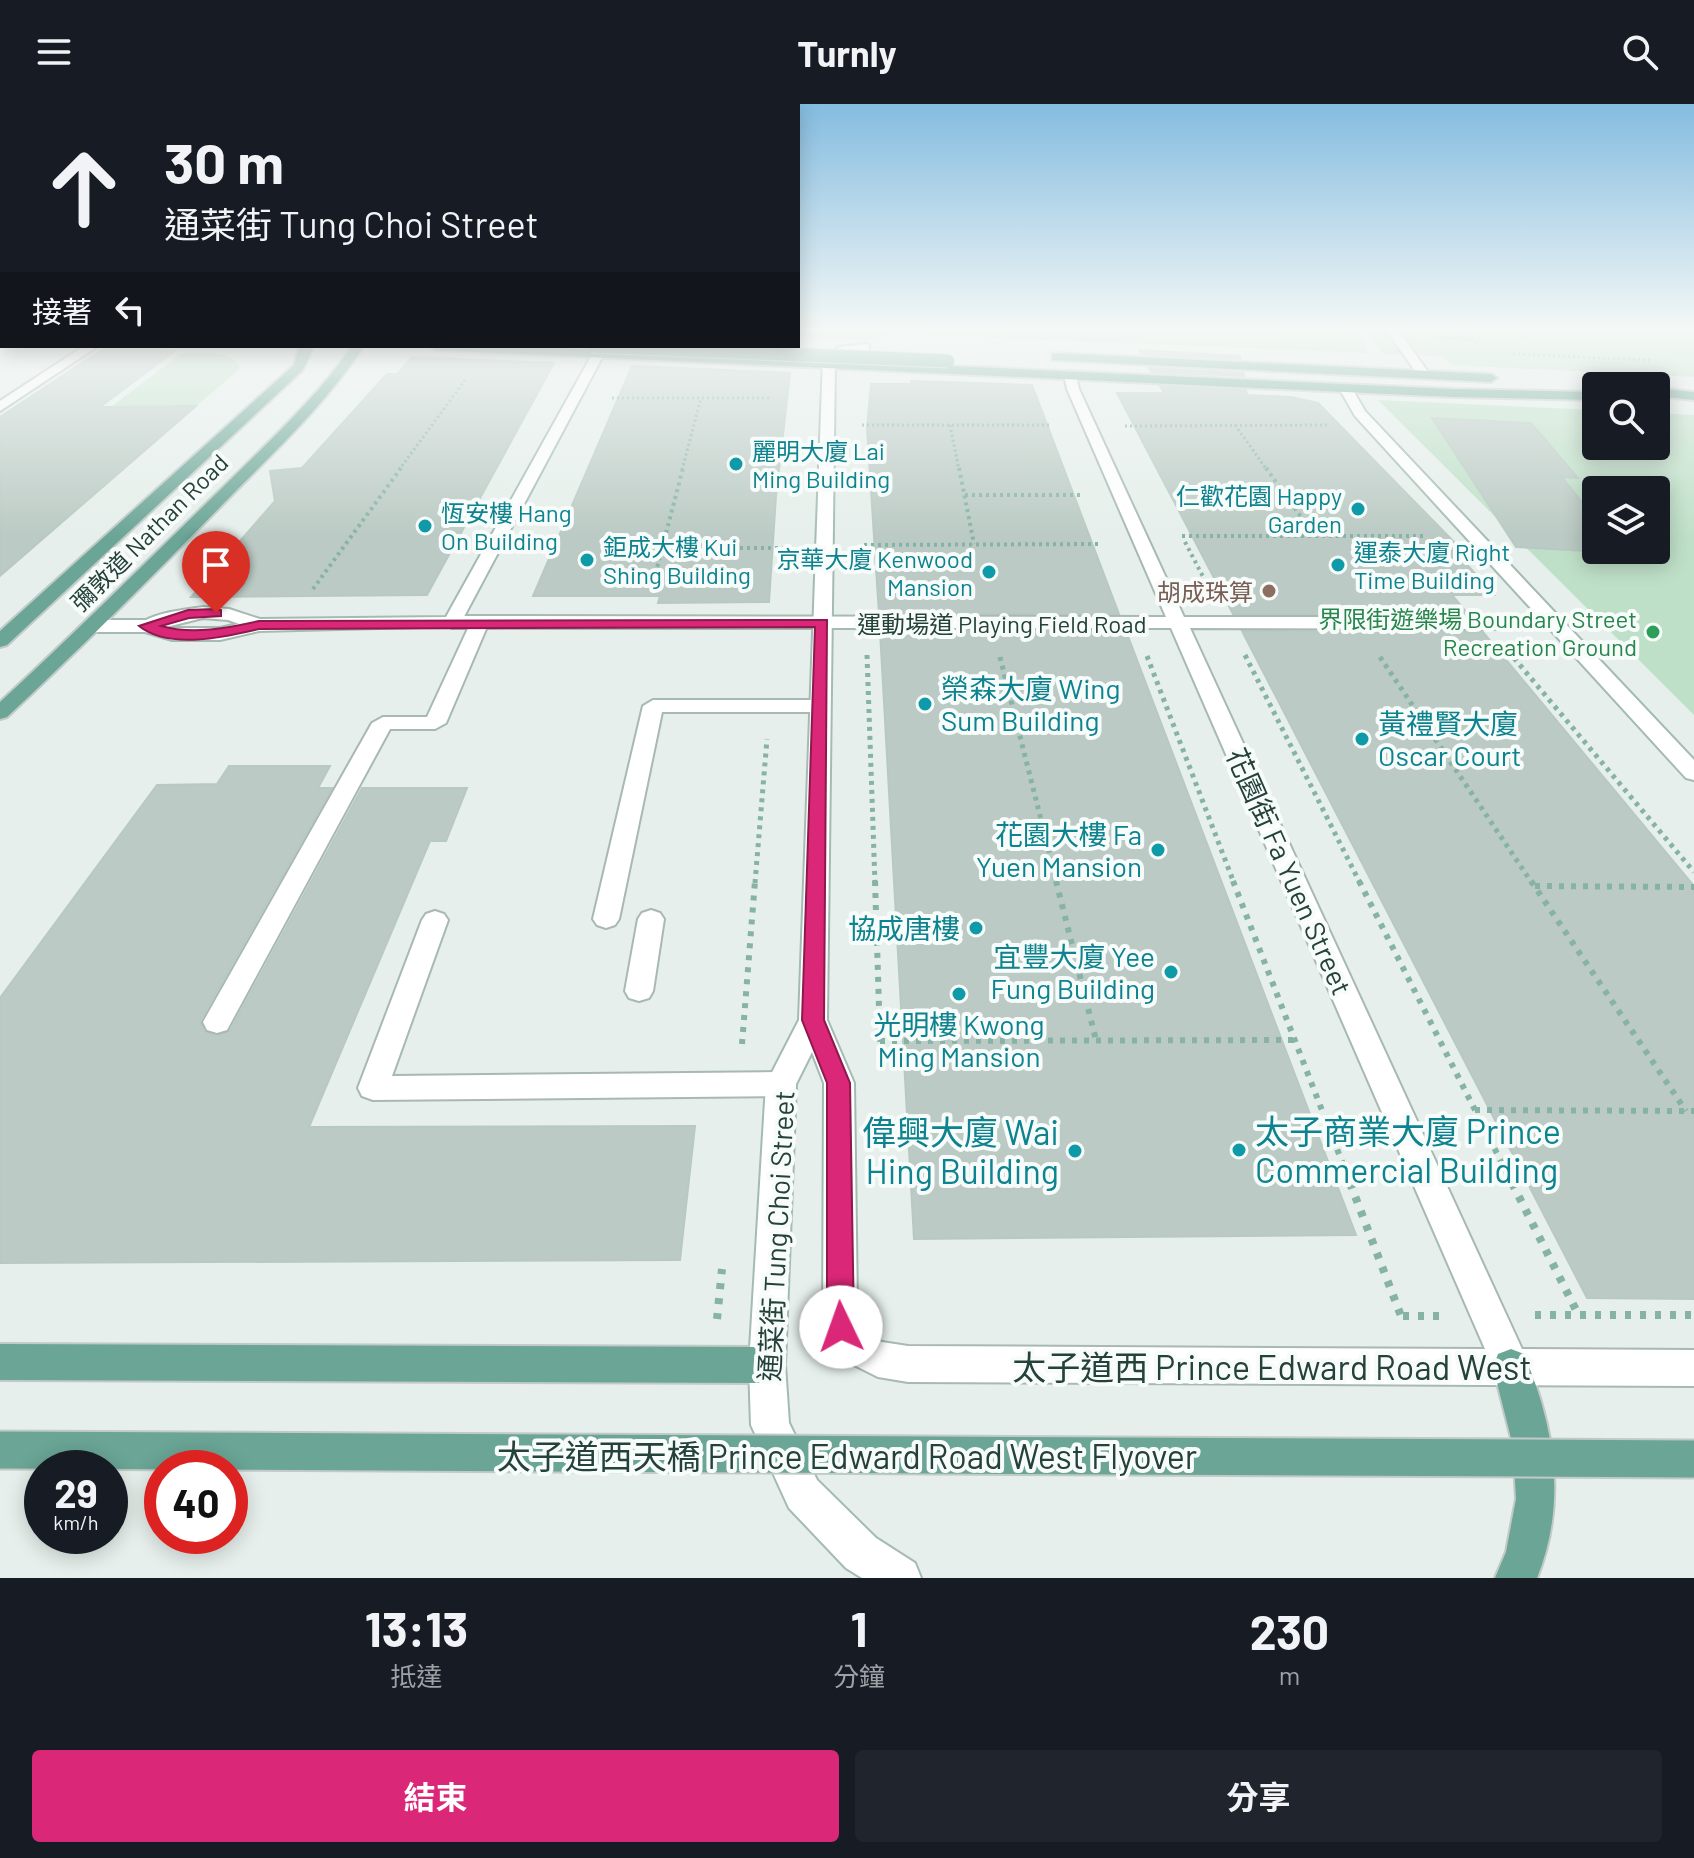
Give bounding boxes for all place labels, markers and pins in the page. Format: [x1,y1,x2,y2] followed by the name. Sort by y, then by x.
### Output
[752,436,890,493] place label: 麗明大廈 Lai Ming Building
[727,455,745,473] marker: 麗明大廈 Lai Ming Building
[1176,481,1342,538] place label: 仁歡花園 Happy Garden
[441,498,572,555] place label: 恆安樓 Hang On Building
[1349,500,1367,518] marker: 仁歡花園 Happy Garden
[416,517,434,535] marker: 恆安樓 Hang On Building
[182,531,250,613] pin
[603,532,751,589] place label: 鉅成大樓 Kui Shing Building
[1354,537,1510,594] place label: 運泰大廈 Right Time Building
[776,544,973,601] place label: 京華大廈 Kenwood Mansion
[578,551,596,569] marker: 鉅成大樓 Kui Shing Building
[1329,556,1347,574] marker: 運泰大廈 Right Time Building
[980,563,998,581] marker: 京華大廈 Kenwood Mansion
[1157,577,1253,606] place label: 胡成珠算
[1260,582,1278,600] marker: 胡成珠算
[1318,604,1637,661] place label: 界限街遊樂場 Boundary Street Recreation Ground
[1644,623,1662,641] marker: 界限街遊樂場 Boundary Street Recreation Ground
[941,671,1120,737] place label: 榮森大廈 Wing Sum Building
[916,695,934,713] marker: 榮森大廈 Wing Sum Building
[1378,706,1522,772] place label: 黃禮賢大廈 Oscar Court
[1353,730,1371,748] marker: 黃禮賢大廈 Oscar Court
[976,817,1142,883] place label: 花園大樓 Fa Yuen Mansion
[1149,841,1167,859] marker: 花園大樓 Fa Yuen Mansion
[848,911,960,945] place label: 協成唐樓
[967,919,985,937] marker: 協成唐樓
[991,939,1155,1005] place label: 宜豐大廈 Yee Fung Building
[1162,963,1180,981] marker: 宜豐大廈 Yee Fung Building
[950,985,968,1003] marker: 光明樓 Kwong Ming Mansion
[873,1007,1045,1073] place label: 光明樓 Kwong Ming Mansion
[1255,1110,1561,1190] place label: 太子商業大廈 Prince Commercial Building
[862,1111,1059,1191] place label: 偉興大廈 Wai Hing Building
[1230,1141,1248,1159] marker: 太子商業大廈 Prince Commercial Building
[1066,1142,1084,1160] marker: 偉興大廈 Wai Hing Building

